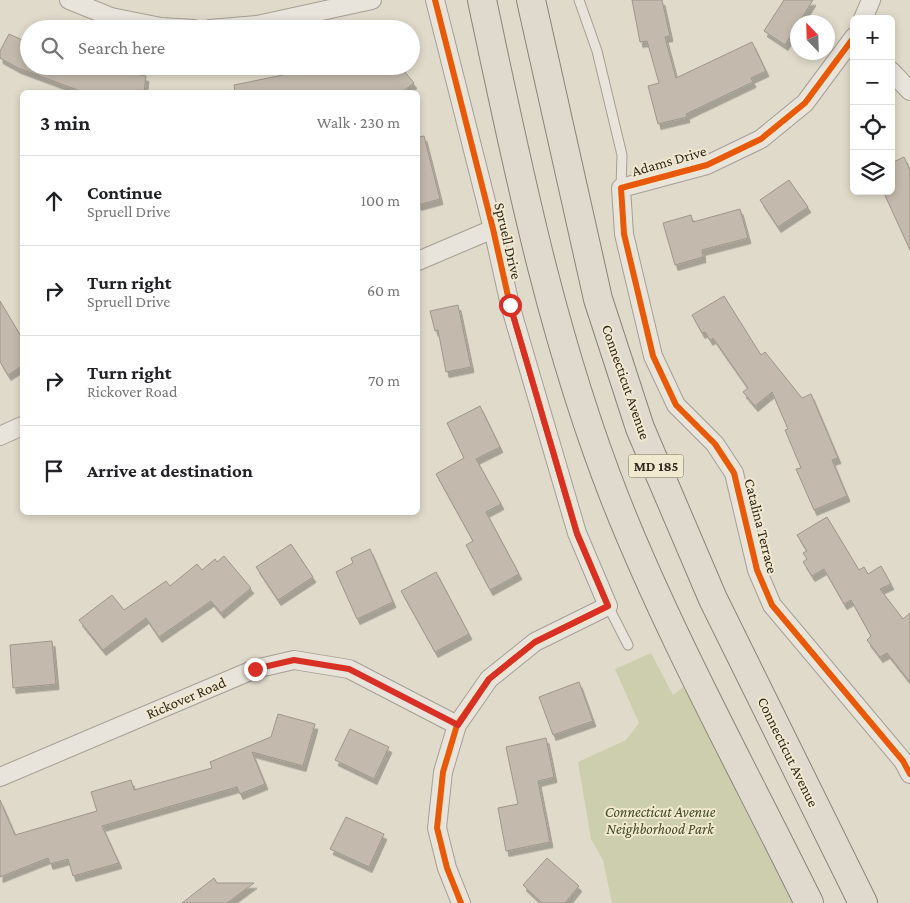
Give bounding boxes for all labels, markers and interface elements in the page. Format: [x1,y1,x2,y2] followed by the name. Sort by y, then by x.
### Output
[790,15,835,60] north arrow
[850,15,895,195] map controls
[850,15,895,60] button: +
[20,20,420,75] search box
[38,34,66,62] icon: search
[78,37,165,58] text: Search here
[850,60,895,105] button: −
[850,105,895,150] button: locate
[40,111,90,135] text: 3 min
[317,114,400,131] text: Walk · 230 m
[630,143,708,179] street label: Adams Drive
[850,150,895,195] button: layers
[87,182,162,203] text: Continue
[40,187,68,215] icon: ahead
[361,192,400,209] text: 100 m
[490,201,525,281] street label: Spruell Drive
[87,203,170,220] text: Spruell Drive
[87,272,172,293] text: Turn right
[40,277,68,305] icon: right
[367,282,400,299] text: 60 m
[87,293,170,310] text: Spruell Drive
[499,294,522,317] route start
[599,323,653,442] street label: Connecticut Avenue
[87,362,172,383] text: Turn right
[40,367,68,395] icon: right
[368,372,400,389] text: 70 m
[87,383,177,400] text: Rickover Road
[628,454,684,478] road number: MD 185
[40,457,68,485] icon: arrive
[87,460,253,481] text: Arrive at destination
[741,477,781,576] street label: Catalina Terrace
[244,658,267,681] route end
[144,674,228,722] street label: Rickover Road
[754,694,822,810] street label: Connecticut Avenue
[605,804,716,838] park label: Connecticut Avenue Neighborhood Park

